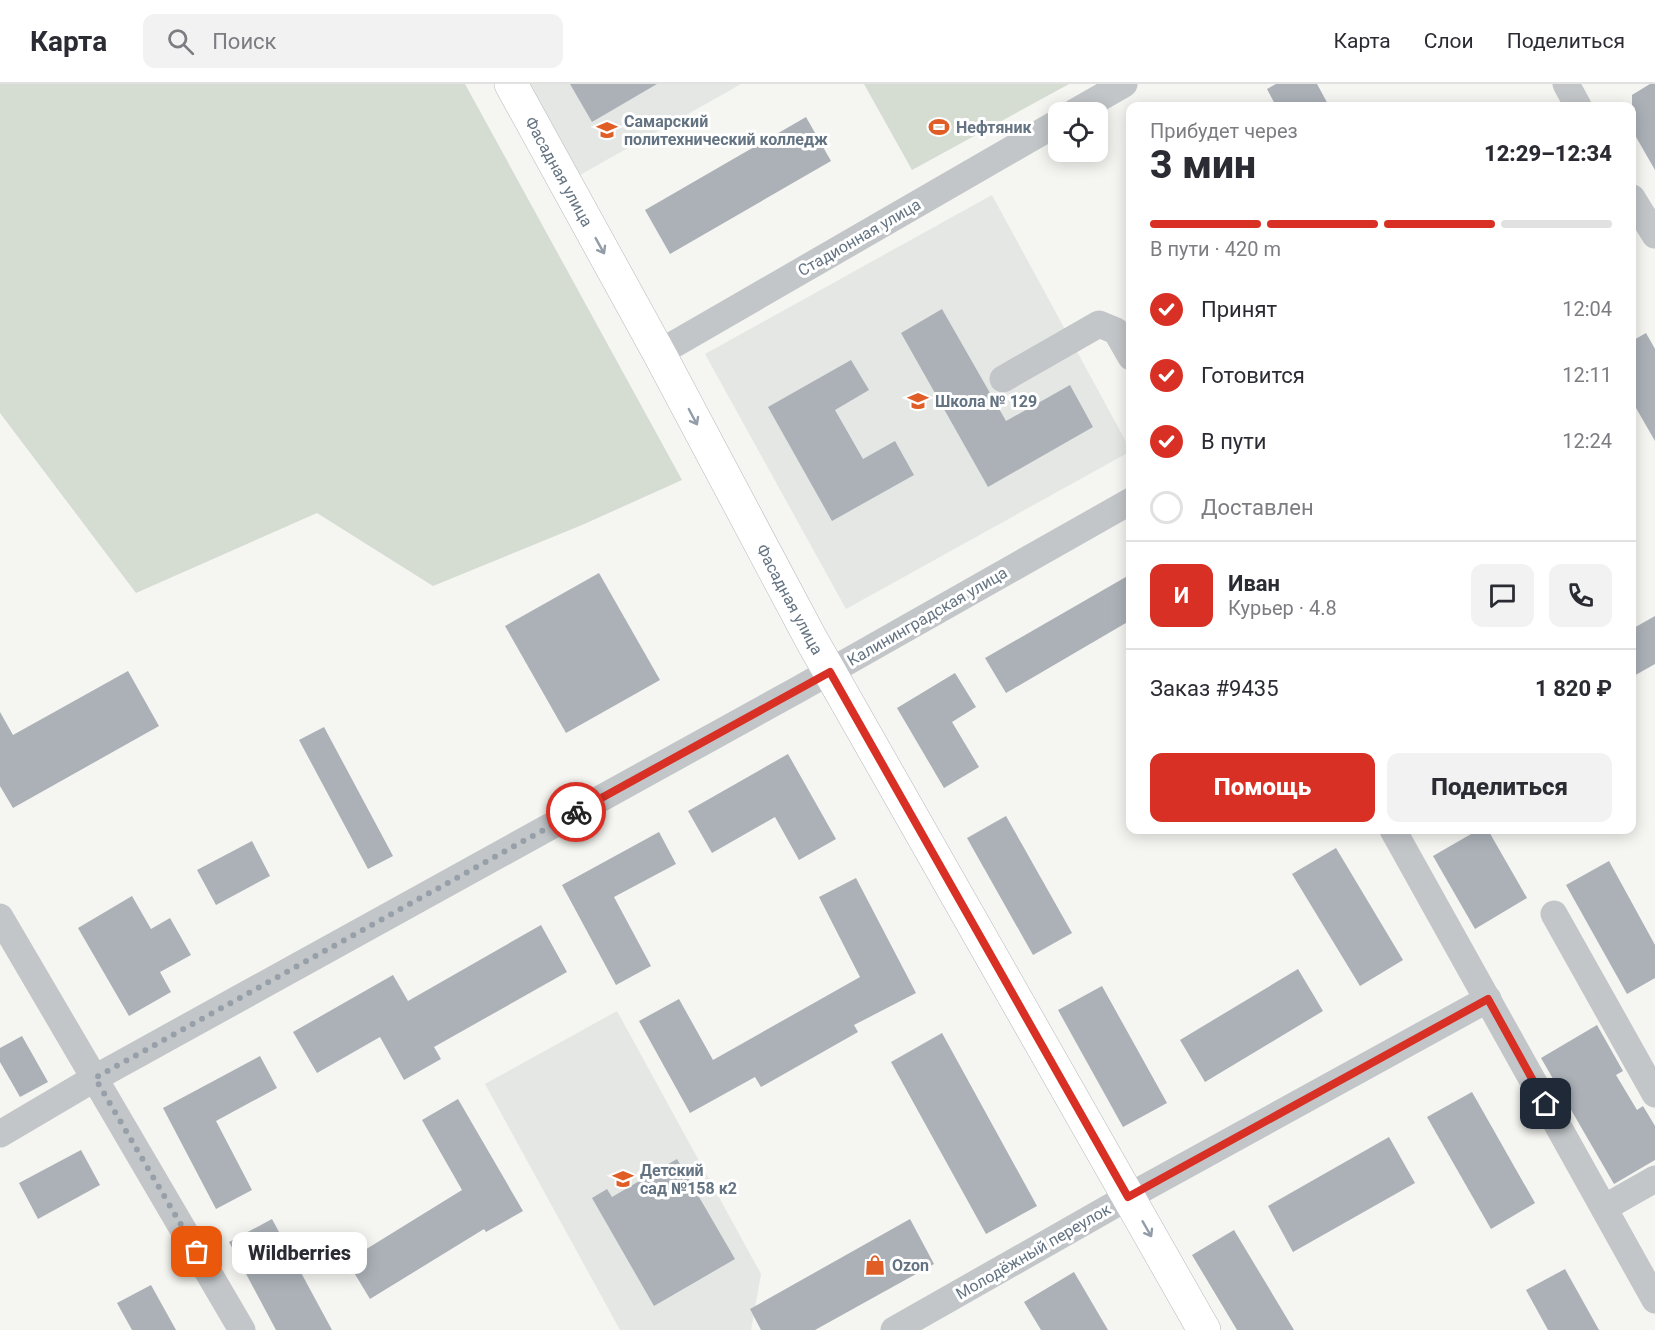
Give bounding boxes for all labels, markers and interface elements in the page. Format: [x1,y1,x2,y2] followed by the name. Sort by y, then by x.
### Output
[143,14,563,68] search box
[30,25,107,58] text: Карта
[164,25,197,58] icon: search
[212,29,277,54] text: Поиск
[1334,29,1391,53] text: Карта
[1424,29,1474,53] text: Слои
[1507,29,1625,53] text: Поделиться
[1048,102,1108,162] map controls
[1048,102,1108,162] button: locate
[624,112,828,149] place label: Самарский политехнический колледж
[521,114,597,230] street label: Фасадная улица
[927,115,951,139] sports icon: Нефтяник
[595,118,619,142] school or university icon: Самарский политехнический колледж
[956,118,1032,137] place label: Нефтяник
[1150,119,1298,143] text: Прибудет через
[1484,141,1612,166] text: 12:29–12:34
[1150,142,1256,188] text: 3 мин
[795,195,924,280] street label: Стадионная улица
[595,236,606,254] one-way arrow
[1150,237,1281,261] text: В пути · 420 m
[1150,293,1183,326] icon: check
[1201,297,1277,322] text: Принят
[1562,297,1612,321] text: 12:04
[1150,359,1183,392] icon: check
[1201,363,1305,388] text: Готовится
[1562,363,1612,387] text: 12:11
[906,389,930,413] school or university icon: Школа № 129
[935,392,1037,411] place label: Школа № 129
[687,408,699,425] one-way arrow
[1150,425,1183,458] icon: check
[1201,429,1267,454] text: В пути
[1562,429,1612,453] text: 12:24
[1201,495,1314,520] text: Доставлен
[752,541,827,658] street label: Фасадная улица
[844,563,1011,670] street label: Калининградская улица
[1471,564,1534,627] button: chat
[1549,564,1612,627] button: phone
[1228,571,1280,596] text: Иван
[1174,583,1189,608] text: И
[1228,596,1337,620] text: Курьер · 4.8
[1150,676,1279,701] text: Заказ #9435
[1535,676,1612,701] text: 1 820 ₽
[1150,753,1375,822] button: Помощь
[1387,753,1612,822] button: Поделиться
[546,782,606,842] courier
[560,796,593,829] icon: bike
[1520,1078,1571,1129] pin
[1529,1087,1562,1120] icon: home
[640,1161,737,1198] place label: Детский сад №158 к2
[611,1167,635,1191] school or university icon: Детский сад №158 к2
[953,1199,1114,1304] street label: Молодёжный переулок
[1141,1220,1153,1237] one-way arrow
[171,1226,222,1277] pin
[233,1231,368,1273] callout: Wildberries
[180,1235,213,1268] icon: bag
[248,1241,351,1265] text: Wildberries
[863,1253,887,1277] shop icon: Ozon
[892,1256,929,1275] place label: Ozon

